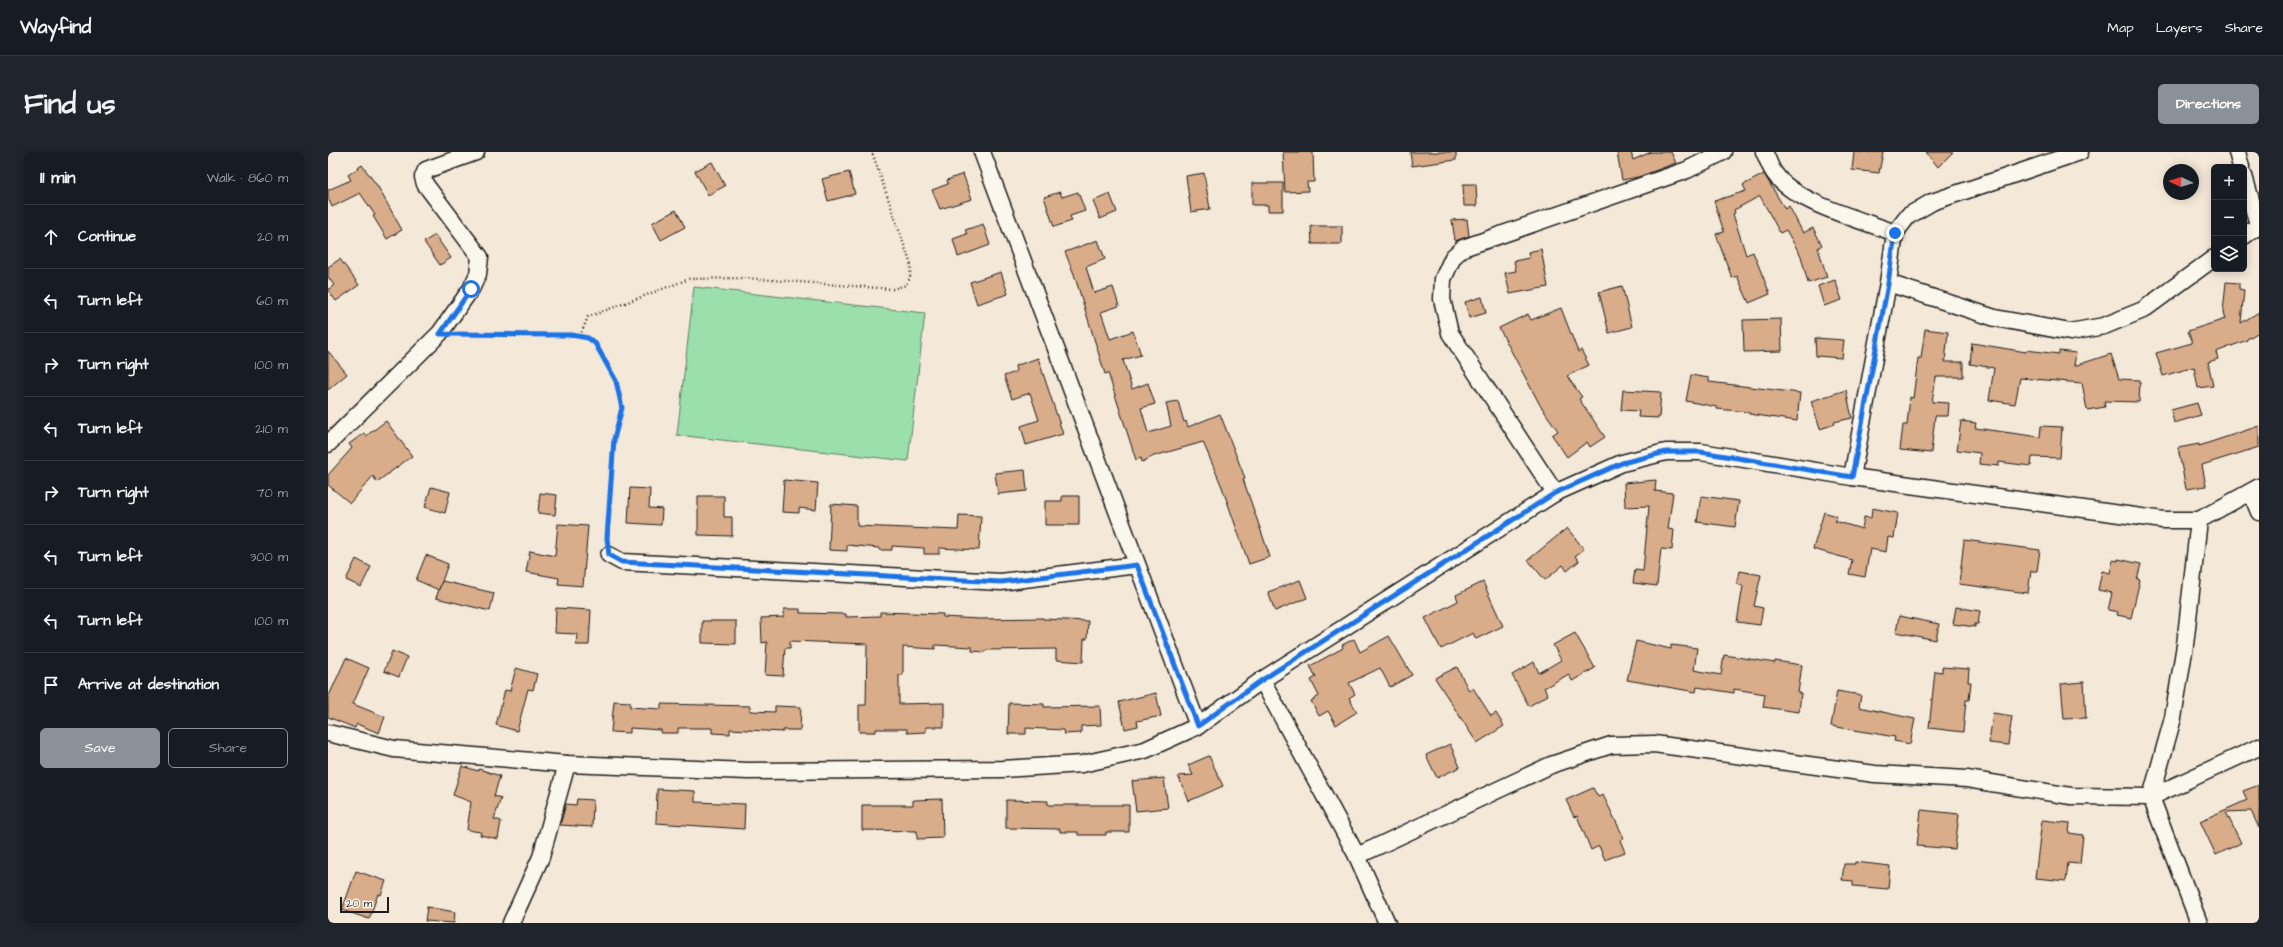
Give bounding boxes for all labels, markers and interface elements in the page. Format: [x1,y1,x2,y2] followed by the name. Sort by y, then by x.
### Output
[20,14,91,41] text: Wayfind
[2107,18,2134,38] text: Map
[2156,18,2203,38] text: Layers
[2225,18,2263,38] text: Share
[2158,84,2259,124] button: Directions
[24,85,115,124] text: Find us
[2163,164,2199,200] north arrow
[2211,164,2247,272] map controls
[2211,164,2247,200] button: +
[40,166,75,190] text: 11 min
[207,169,288,187] text: Walk · 860 m
[2211,200,2247,236] button: −
[1886,224,1904,242] route end
[40,226,62,248] icon: ahead
[78,226,136,247] text: Continue
[257,228,288,246] text: 20 m
[2211,236,2247,272] button: layers
[462,280,480,298] route start
[40,290,62,312] icon: left
[78,290,142,311] text: Turn left
[256,292,288,310] text: 60 m
[40,354,62,376] icon: right
[78,354,149,375] text: Turn right
[255,356,288,374] text: 100 m
[40,418,62,440] icon: left
[78,418,142,439] text: Turn left
[255,420,288,438] text: 210 m
[40,482,62,504] icon: right
[78,482,149,503] text: Turn right
[256,484,288,502] text: 70 m
[40,546,62,568] icon: left
[78,546,142,567] text: Turn left
[250,548,288,566] text: 300 m
[40,610,62,632] icon: left
[78,610,142,631] text: Turn left
[255,612,288,630] text: 100 m
[40,674,62,696] icon: arrive
[78,674,219,695] text: Arrive at destination
[40,728,160,768] button: Save
[168,728,288,768] button: Share
[340,895,389,914] scale bar
[346,896,372,911] text: 20 m

